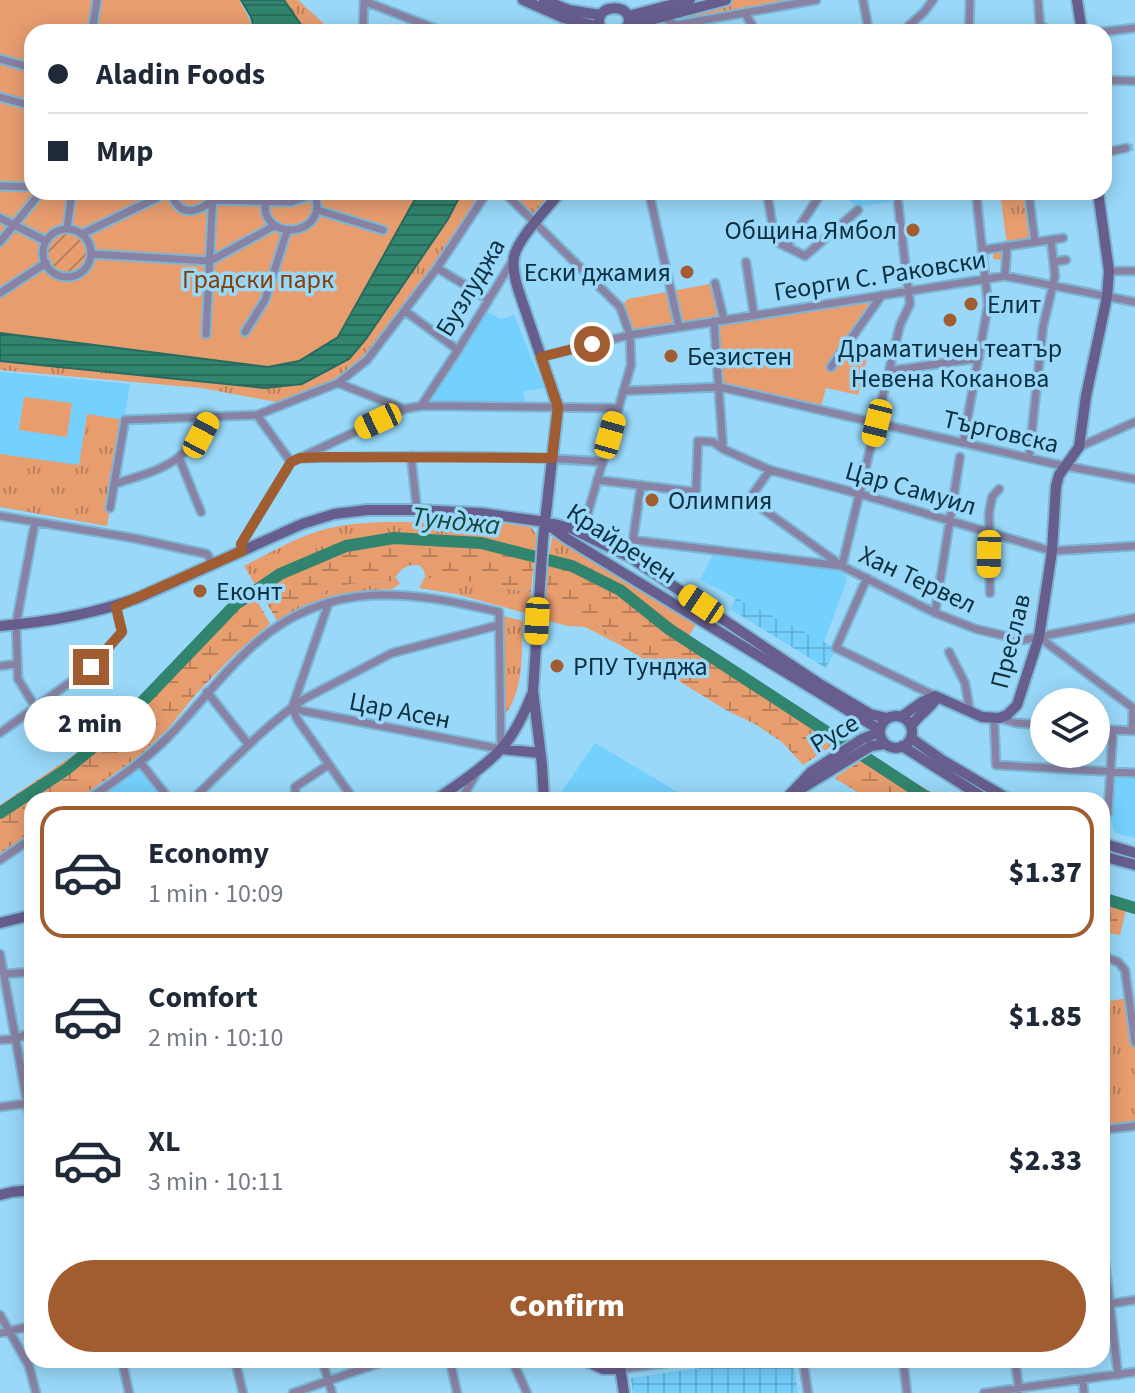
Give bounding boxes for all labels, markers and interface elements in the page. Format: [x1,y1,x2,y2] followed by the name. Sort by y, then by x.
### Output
[96,53,265,96] text: Aladin Foods
[96,130,154,173] text: Мир
[725,212,897,249] place label: Община Ямбол
[904,221,922,239] marker: Община Ямбол
[427,231,514,343] street label: Бузлуджа
[771,240,989,311] street label: Георги С. Раковски
[524,254,671,291] place label: Ески джамия
[182,261,334,298] park label: Градски парк
[678,263,696,281] marker: Ески джамия
[987,286,1041,323] place label: Елит
[962,295,980,313] marker: Елит
[941,311,959,329] marker: Драматичен театър Невена Коканова
[574,326,610,362] route start
[838,330,1062,397] place label: Драматичен театър Невена Коканова
[687,338,792,375] place label: Безистен
[662,347,680,365] marker: Безистен
[860,397,894,449] car
[351,400,405,442] car
[939,400,1062,463] street label: Търговска
[179,408,223,462] car
[592,409,628,461] car
[841,452,981,525] street label: Цар Самуил
[668,482,773,519] place label: Олимпия
[643,491,661,509] marker: Олимпия
[559,494,684,593] street label: Крайречен
[410,496,502,546] water label: Тунджа
[977,530,1001,578] car
[853,536,982,623] street label: Хан Тервел
[216,573,283,610] place label: Еконт
[674,581,728,627] car
[191,582,209,600] marker: Еконт
[981,590,1040,692] street label: Преслав
[524,596,550,646] car
[573,648,708,685] place label: РПУ Тунджа
[73,649,109,685] route end
[548,657,566,675] marker: РПУ Тунджа
[346,683,454,738] street label: Цар Асен
[1030,688,1110,768] map controls
[1030,688,1110,768] button: layers
[25,695,157,751] callout: 2 min
[803,704,866,762] street label: Русе
[58,705,122,742] text: 2 min
[148,832,269,875] text: Economy
[52,836,124,908] icon: car
[1009,851,1082,894] text: $1.37
[148,875,283,912] text: 1 min · 10:09
[148,976,258,1019] text: Comfort
[52,980,124,1052] icon: car
[1009,995,1082,1038] text: $1.85
[148,1019,283,1056] text: 2 min · 10:10
[148,1120,181,1163] text: XL
[52,1124,124,1196] icon: car
[1009,1139,1082,1182] text: $2.33
[148,1163,283,1200] text: 3 min · 10:11
[48,1260,1086,1352] button: Confirm

